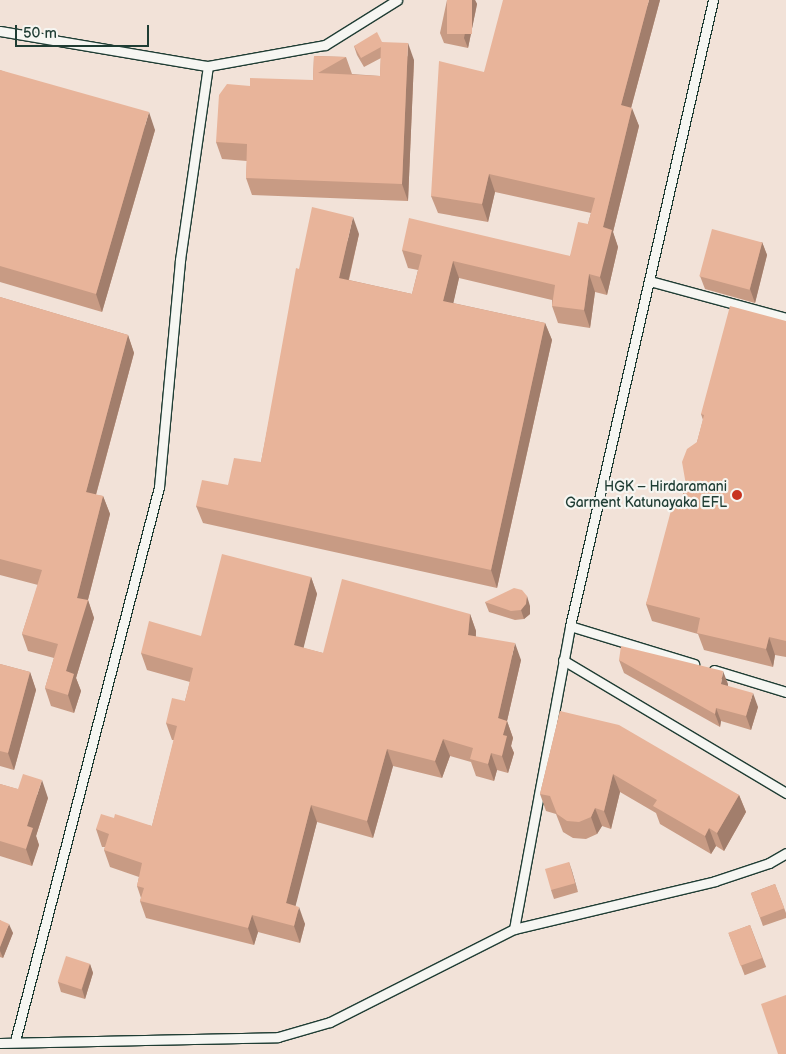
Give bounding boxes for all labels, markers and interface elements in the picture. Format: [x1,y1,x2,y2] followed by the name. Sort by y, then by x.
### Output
[18,15,151,47] scale bar
[23,24,57,43] text: 50 m
[565,479,727,512] place label: HGK – Hirdaramani Garment Katunayaka EFL
[731,489,743,501] marker: HGK – Hirdaramani Garment Katunayaka EFL

